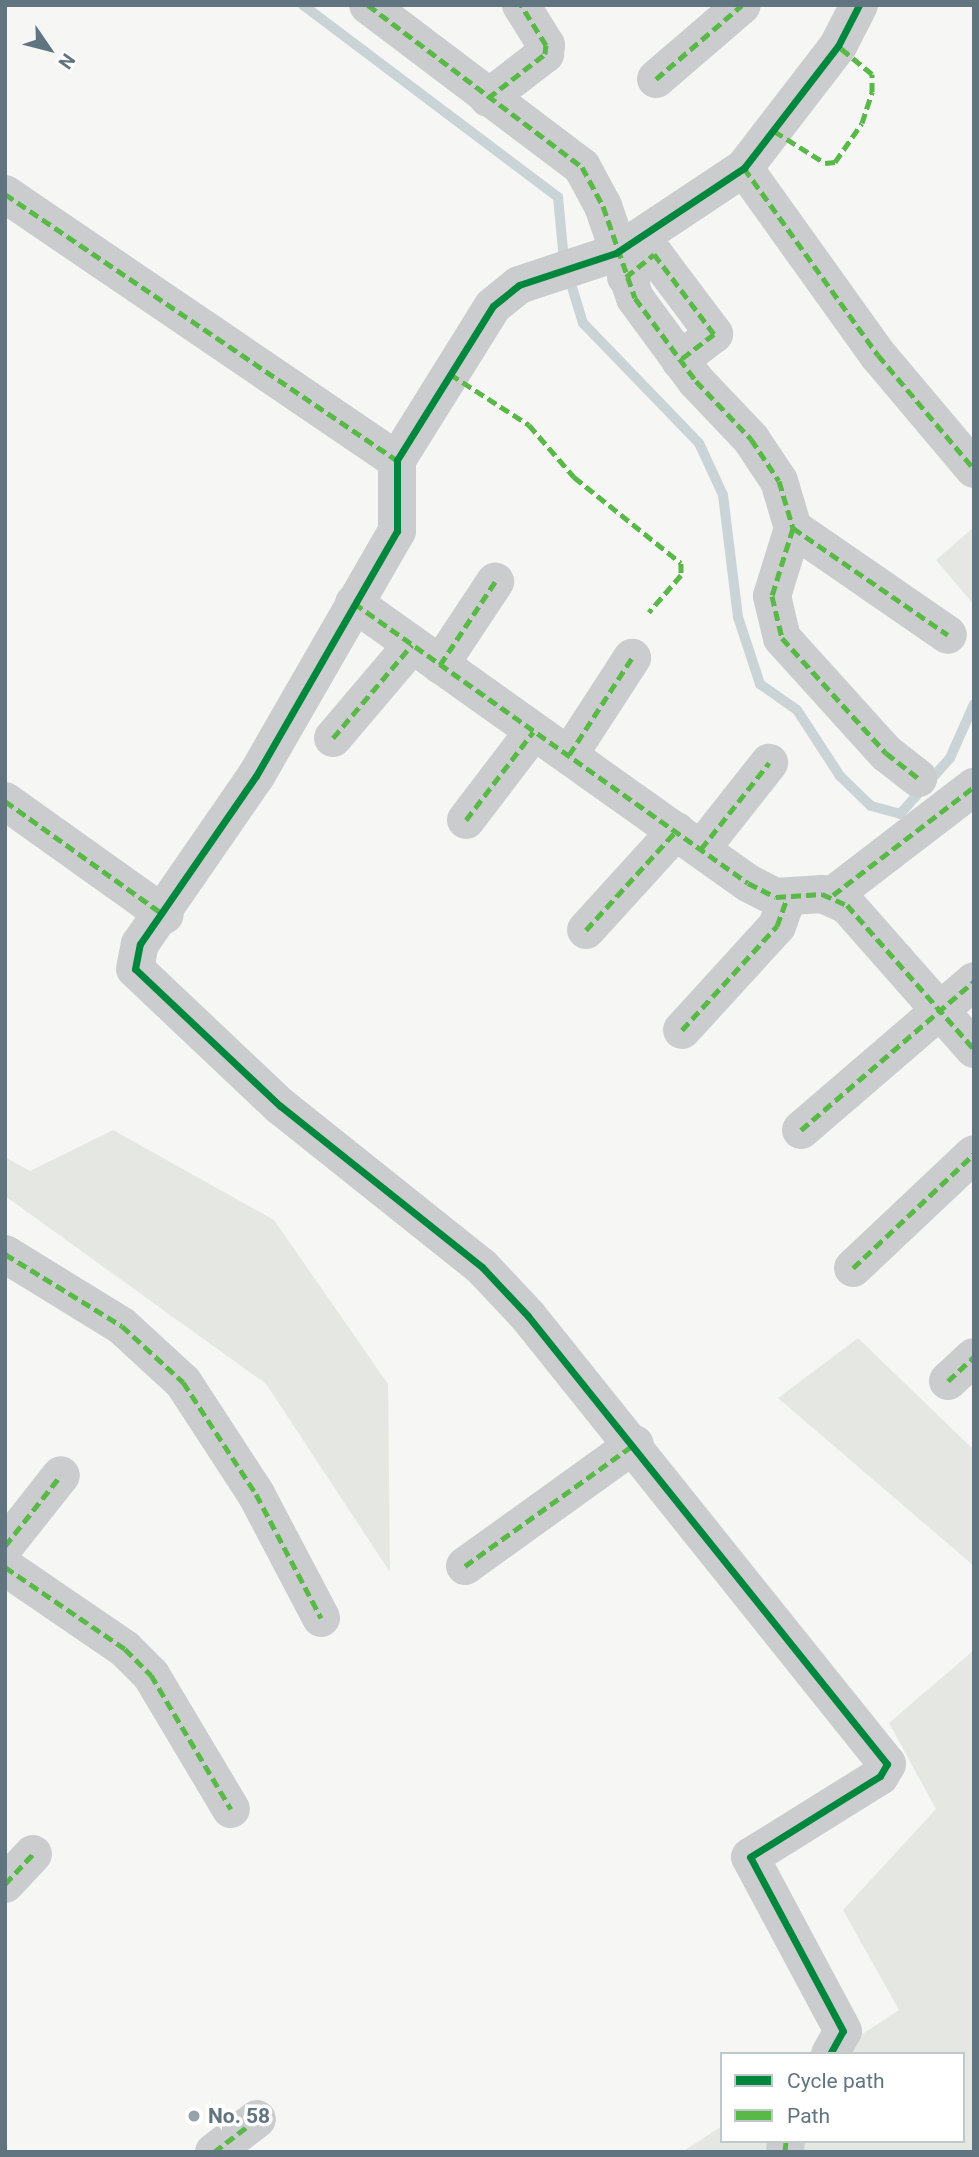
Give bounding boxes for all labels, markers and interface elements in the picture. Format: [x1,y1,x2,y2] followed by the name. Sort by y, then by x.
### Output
[14,14,84,84] north arrow
[53,49,80,73] text: N
[720,2052,965,2143] legend
[787,2069,885,2093] text: Cycle path
[208,2103,270,2129] place label: No. 58
[787,2104,830,2128] text: Path
[186,2108,202,2124] marker: No. 58

